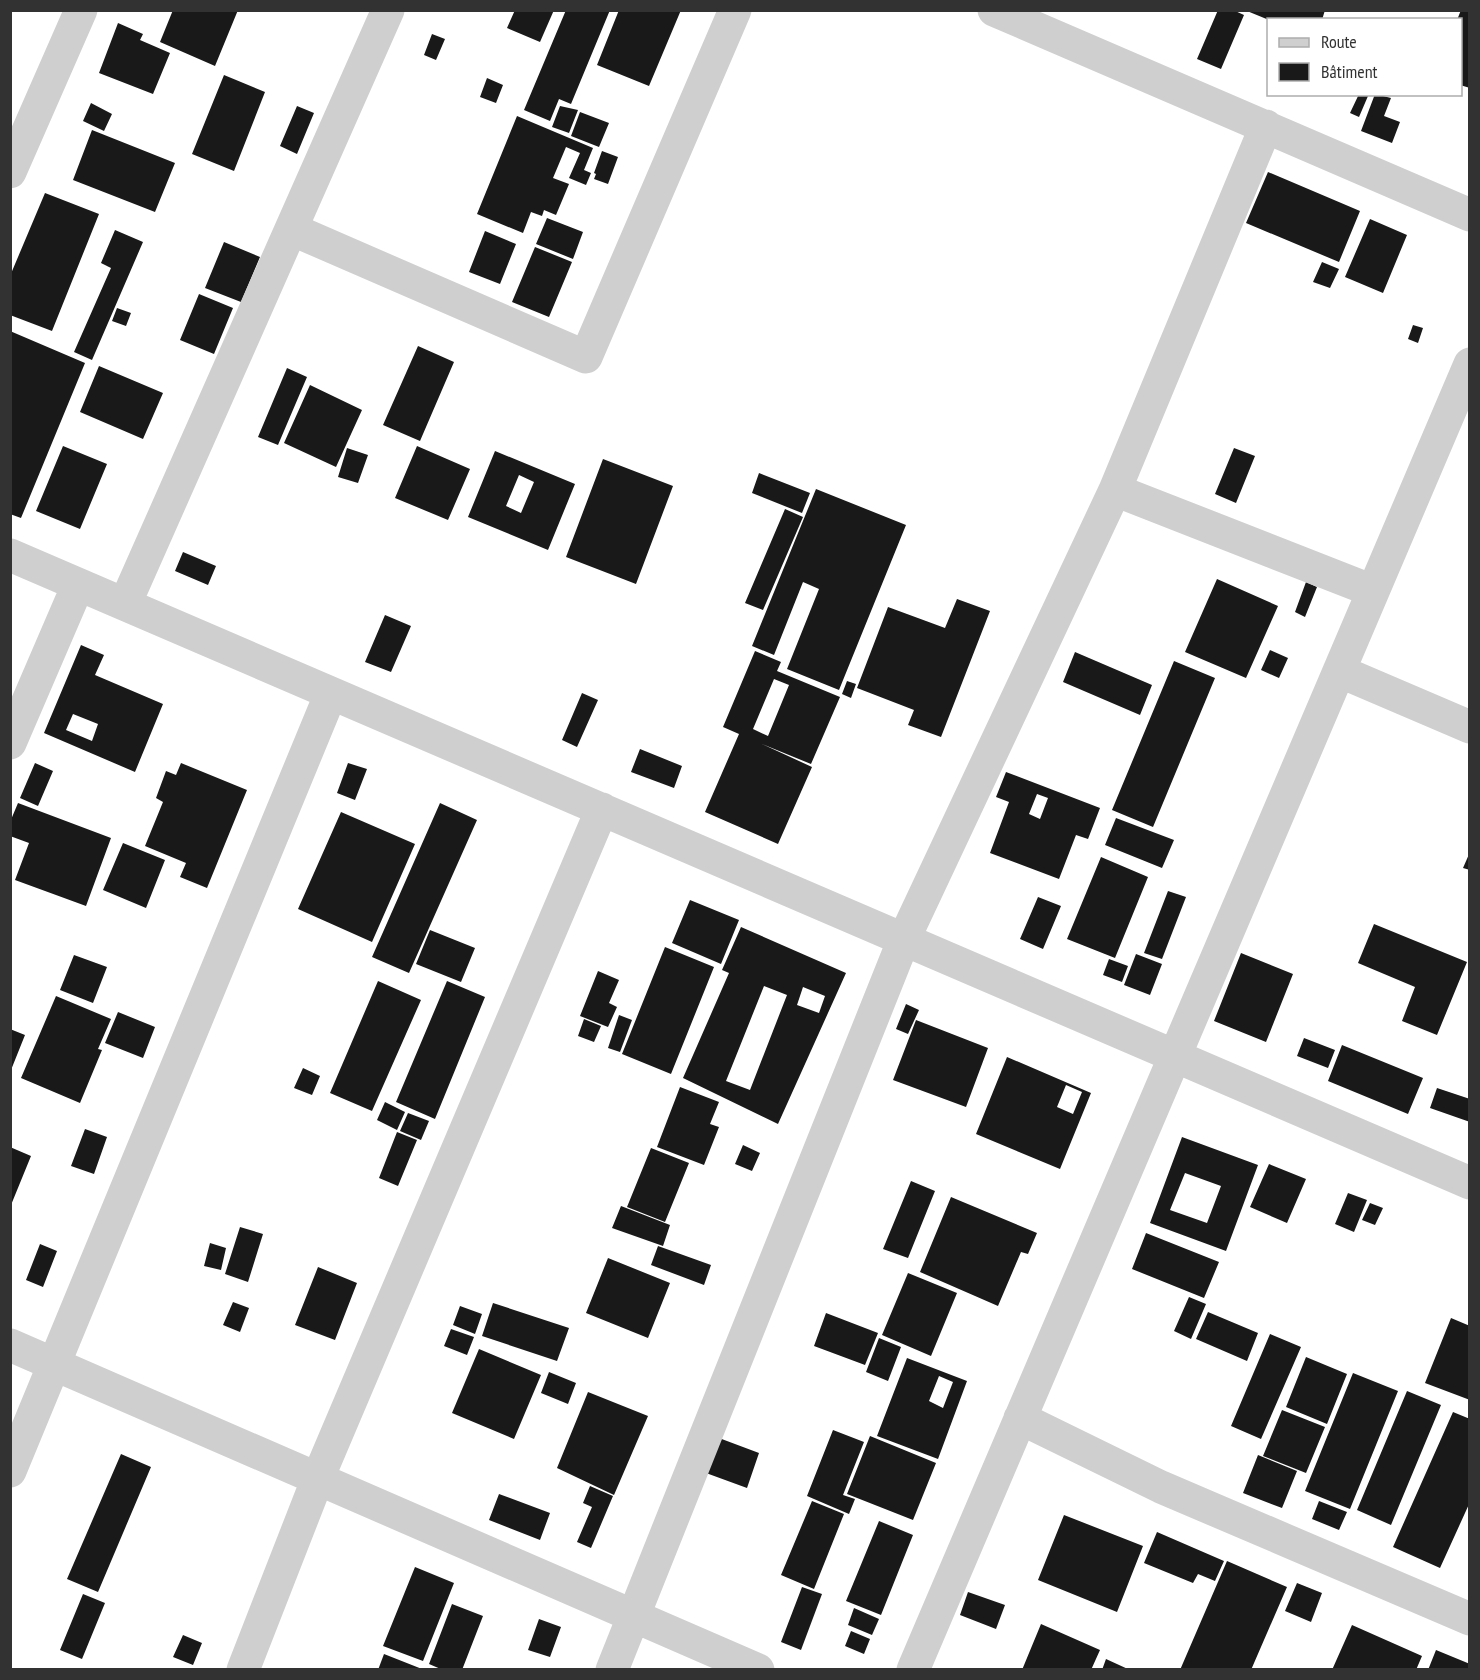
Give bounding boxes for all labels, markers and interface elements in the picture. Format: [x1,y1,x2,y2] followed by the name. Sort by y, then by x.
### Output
[1267,18,1462,96] legend
[1321,30,1357,53] text: Route
[1321,60,1378,83] text: Bâtiment

